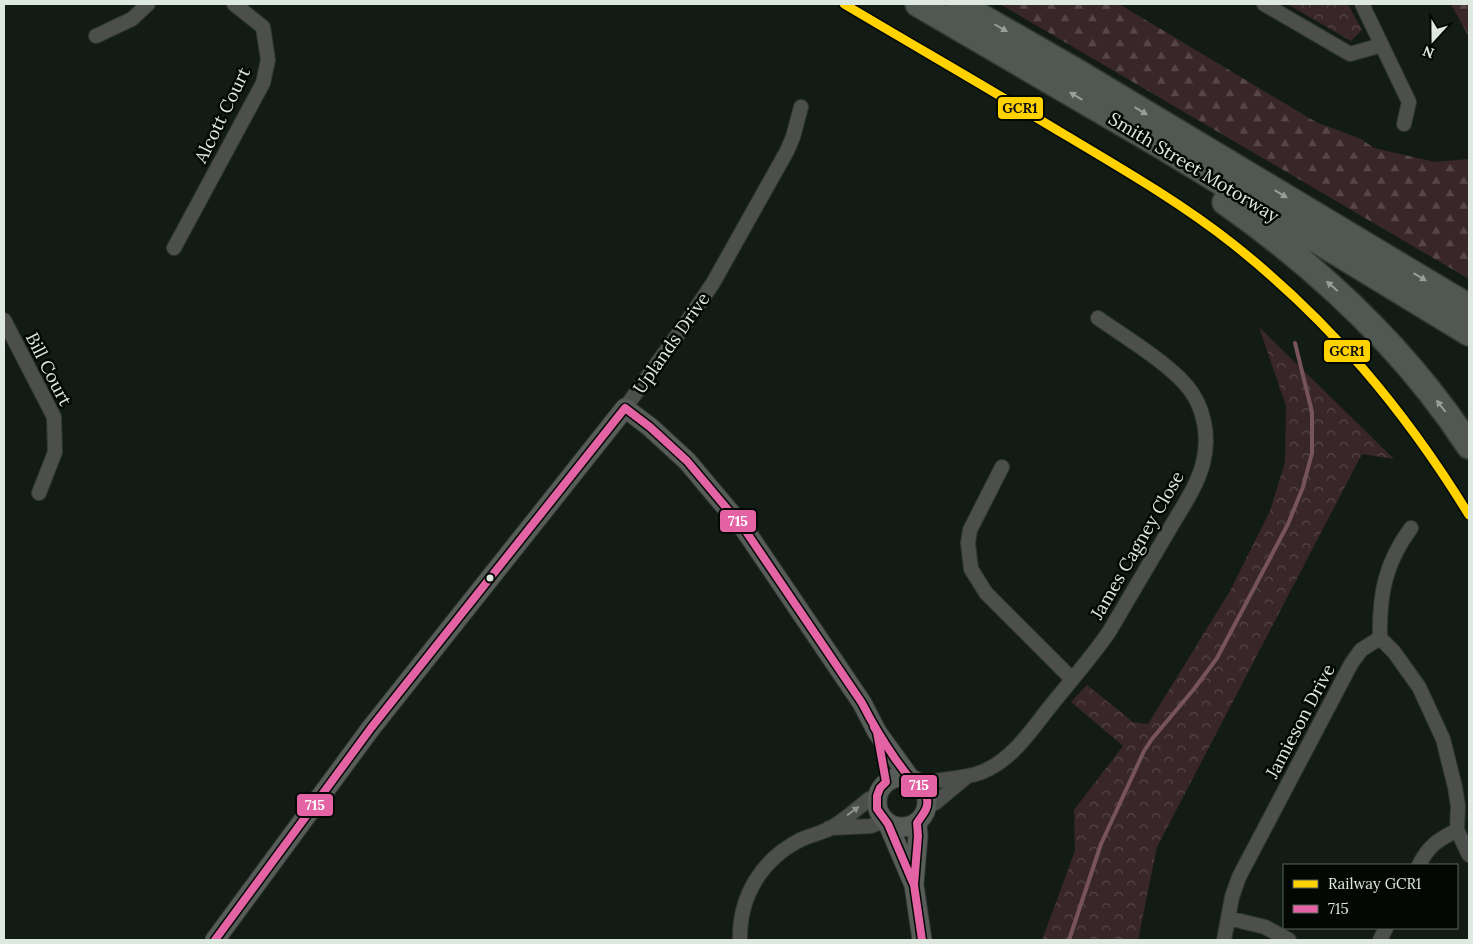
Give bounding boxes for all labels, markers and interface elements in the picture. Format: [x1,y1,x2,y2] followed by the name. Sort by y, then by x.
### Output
[1408,15,1458,65] north arrow
[995,24,1008,33] one-way arrow
[1420,42,1437,62] text: N
[188,63,255,168] street label: Alcott Court
[1070,91,1083,100] one-way arrow
[997,96,1044,120] line badge: GCR1
[1002,99,1038,117] text: GCR1
[1135,106,1148,115] one-way arrow
[1105,107,1284,227] street label: Smith Street Motorway
[1274,189,1287,198] one-way arrow
[1414,273,1427,282] one-way arrow
[1327,280,1339,292] one-way arrow
[628,288,714,398] street label: Uplands Drive
[21,328,77,410] street label: Bill Court
[1323,339,1371,363] line badge: GCR1
[1329,342,1365,360] text: GCR1
[1436,400,1447,413] one-way arrow
[1085,467,1189,624] street label: James Cagney Close
[719,509,757,533] line badge: 715
[728,512,748,530] text: 715
[485,573,495,583] unlabelled marker
[1260,660,1340,783] street label: Jamieson Drive
[900,774,938,798] line badge: 715
[909,776,929,794] text: 715
[296,793,334,817] line badge: 715
[305,796,325,814] text: 715
[846,806,859,817] one-way arrow
[1283,864,1458,929] legend
[1328,874,1421,893] text: Railway GCR1
[1328,899,1349,918] text: 715

